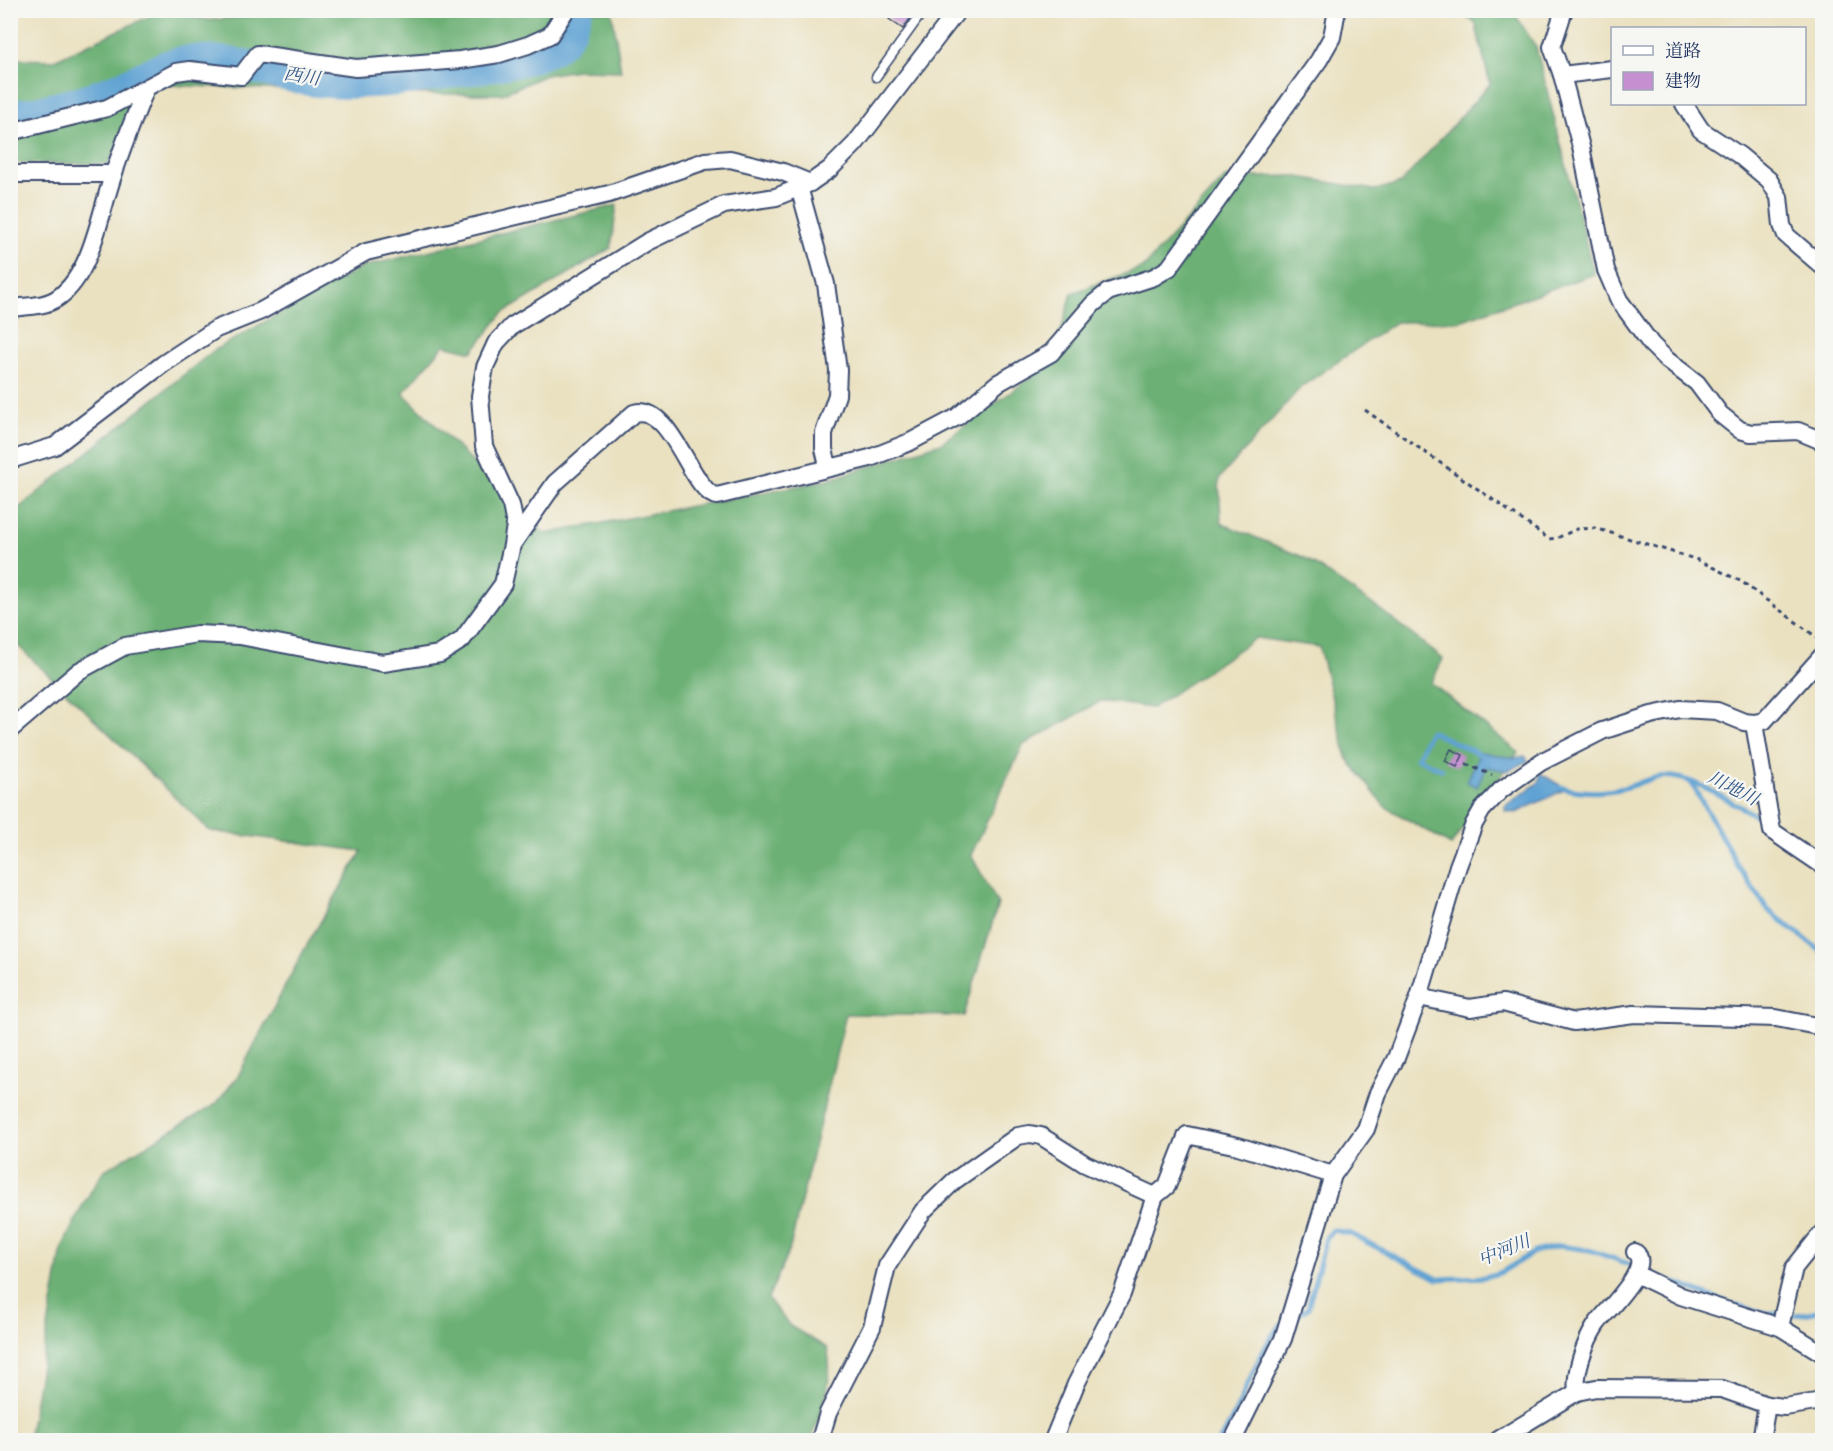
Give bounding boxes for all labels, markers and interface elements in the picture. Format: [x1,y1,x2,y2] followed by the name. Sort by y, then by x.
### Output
[1611,27,1806,105] legend
[1665,40,1701,62] text: 道路
[283,62,323,90] water label: 西川
[1665,70,1701,92] text: 建物
[1704,766,1764,811] water label: 川地川
[1475,1229,1535,1270] water label: 中河川

